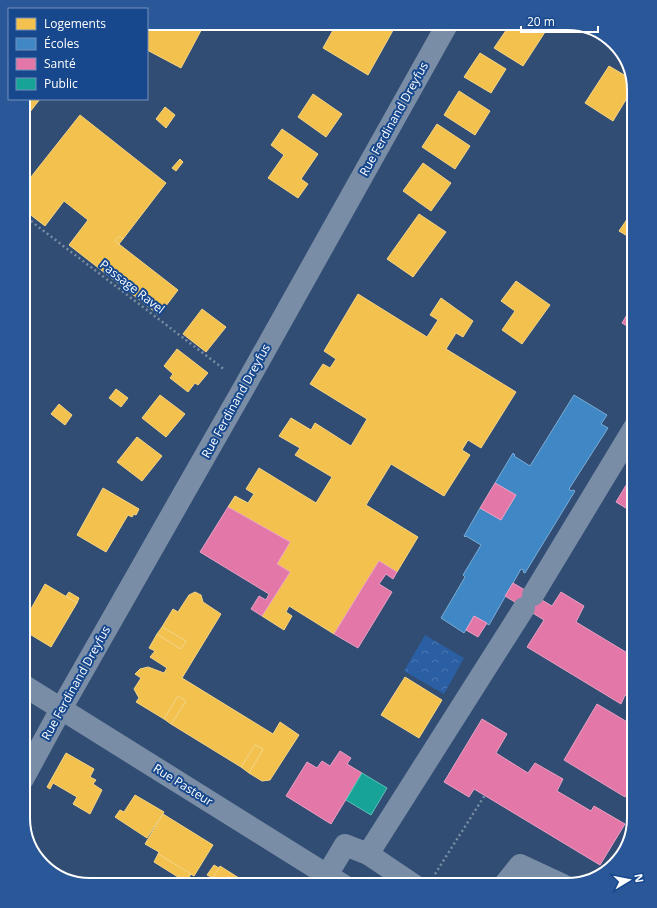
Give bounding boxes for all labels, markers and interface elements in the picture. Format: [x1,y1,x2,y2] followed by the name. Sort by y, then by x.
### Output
[8,8,148,100] legend
[521,8,598,34] scale bar
[527,13,555,30] text: 20 m
[44,15,106,32] text: Logements
[44,35,79,52] text: Écoles
[44,55,76,72] text: Santé
[355,58,432,179] street label: Rue Ferdinand Dreyfus
[44,75,78,92] text: Public
[96,256,168,317] street label: Passage Ravel
[197,340,274,461] street label: Rue Ferdinand Dreyfus
[37,622,114,743] street label: Rue Ferdinand Dreyfus
[150,759,216,810] street label: Rue Pasteur
[609,860,649,900] north arrow
[631,872,648,884] text: N

